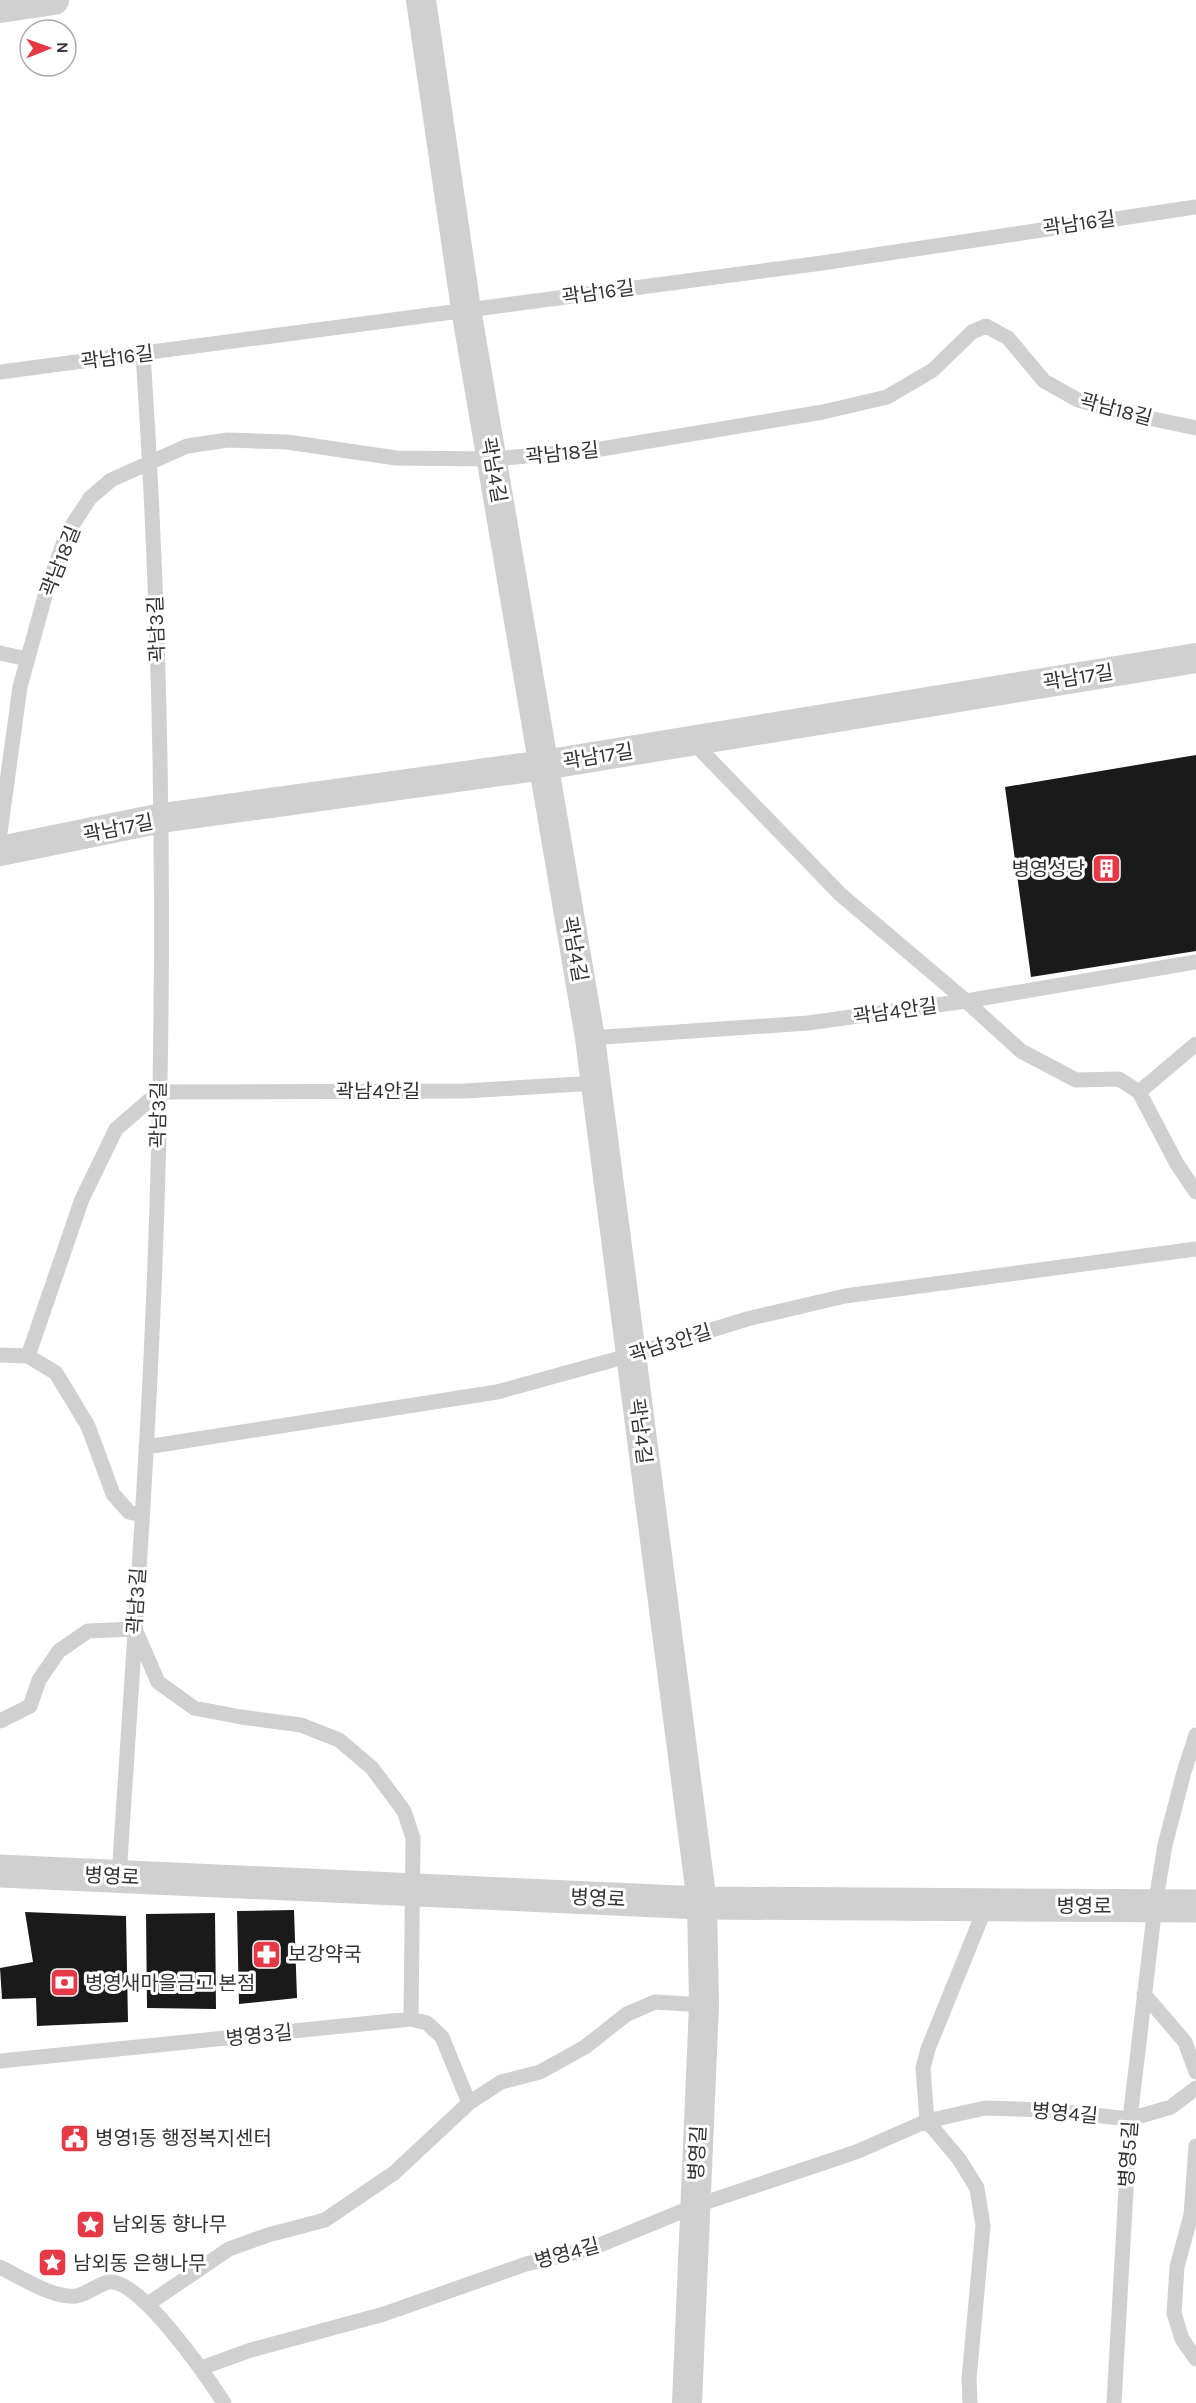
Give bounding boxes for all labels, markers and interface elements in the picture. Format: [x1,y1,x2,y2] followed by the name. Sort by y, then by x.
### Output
[18,18,78,78] north arrow
[53,42,72,54] text: N
[1041,207,1117,240] street label: 곽남16길
[560,276,636,309] street label: 곽남16길
[79,342,155,373] street label: 곽남16길
[1077,389,1155,430] street label: 곽남18길
[476,435,511,505] street label: 곽남4길
[524,438,600,469] street label: 곽남18길
[36,523,85,600] street label: 곽남18길
[144,595,169,663] street label: 곽남3길
[1041,661,1115,694] street label: 곽남17길
[561,740,635,773] street label: 곽남17길
[81,810,155,847] street label: 곽남17길
[1090,853,1122,885] building icon: 병영성당
[1011,858,1085,881] place label: 병영성당
[557,914,592,984] street label: 곽남4길
[851,994,939,1029] street label: 곽남4안길
[336,1080,420,1103] street label: 곽남4안길
[146,1081,171,1149] street label: 곽남3길
[626,1320,714,1367] street label: 곽남3안길
[625,1397,656,1465] street label: 곽남4길
[123,1567,150,1635] street label: 곽남3길
[84,1864,140,1889] street label: 병영로
[570,1886,626,1911] street label: 병영로
[1056,1895,1112,1918] street label: 병영로
[251,1938,283,1970] pharmacy icon: 보강약국
[288,1943,362,1966] place label: 보강약국
[48,1967,80,1999] bank icon: 병영새마을금고 본점
[85,1972,255,1995] place label: 병영새마을금고 본점
[225,2021,294,2050] street label: 병영3길
[1031,2099,1099,2128] street label: 병영4길
[1115,2120,1142,2188] street label: 병영5길
[58,2122,90,2154] public building icon: 병영1동 행정복지센터
[685,2125,710,2181] street label: 병영길
[95,2127,272,2150] place label: 병영1동 행정복지센터
[75,2208,107,2240] place icon: 남외동 향나무
[112,2213,227,2236] place label: 남외동 향나무
[532,2234,602,2273] street label: 병영4길
[36,2247,68,2279] place icon: 남외동 은행나무
[73,2252,207,2275] place label: 남외동 은행나무

